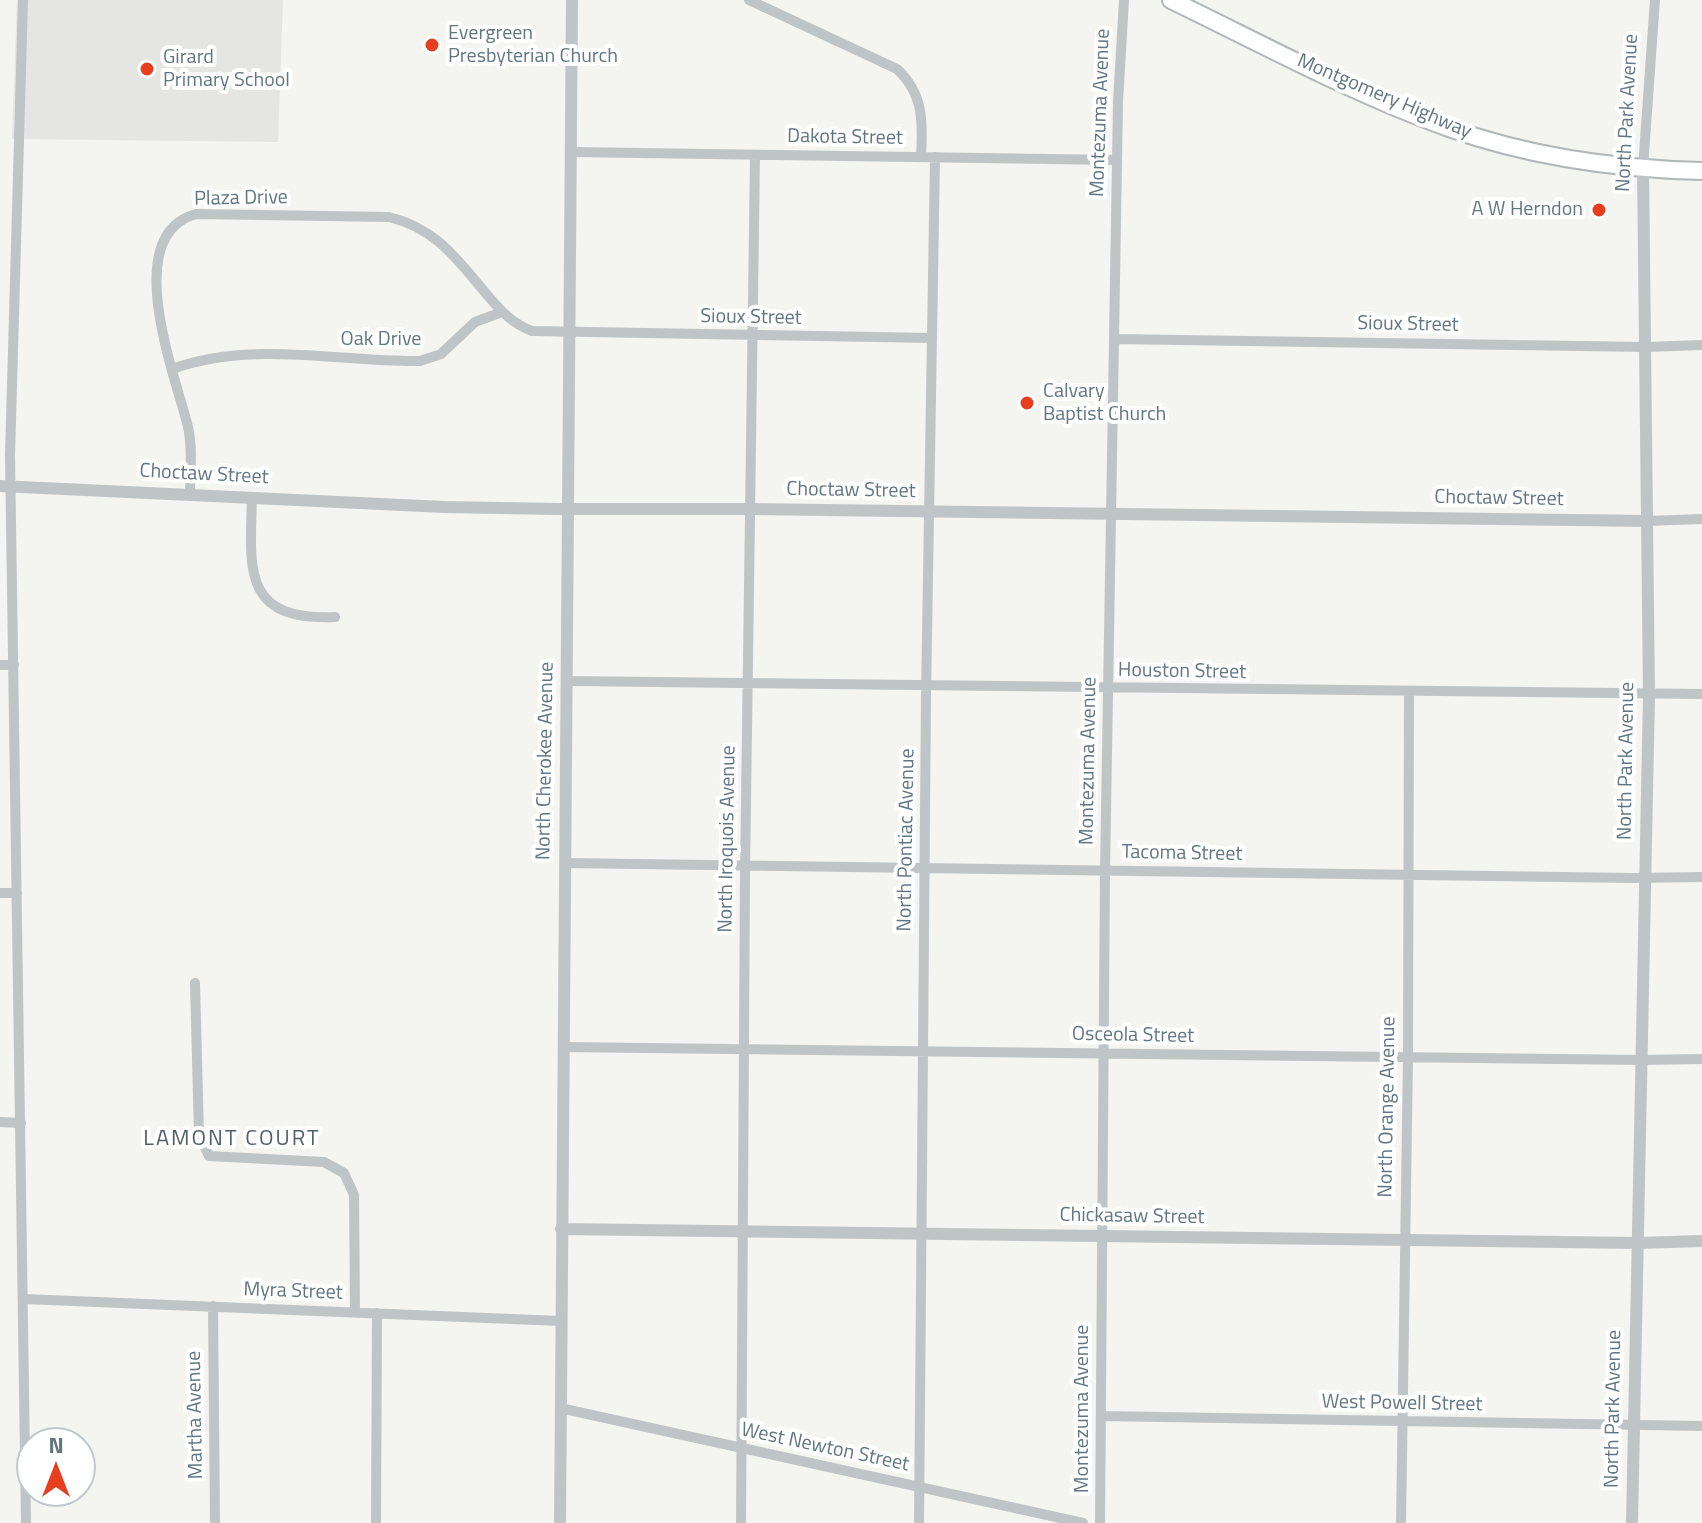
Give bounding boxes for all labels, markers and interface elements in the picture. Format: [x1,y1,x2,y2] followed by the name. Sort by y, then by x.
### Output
[448,22,618,69] place label: Evergreen Presbyterian Church
[1086,28,1116,198] street label: Montezuma Avenue
[1612,33,1644,193] street label: North Park Avenue
[423,36,441,54] marker: Evergreen Presbyterian Church
[163,46,290,93] place label: Girard Primary School
[1293,49,1475,145] street label: Montgomery Highway
[138,60,156,78] marker: Girard Primary School
[787,125,903,151] street label: Dakota Street
[194,186,288,212] street label: Plaza Drive
[1472,198,1583,222] place label: A W Herndon
[1590,201,1608,219] marker: A W Herndon
[700,305,802,331] street label: Sioux Street
[1357,312,1459,338] street label: Sioux Street
[341,328,421,352] street label: Oak Drive
[1043,380,1166,427] place label: Calvary Baptist Church
[1018,394,1036,412] marker: Calvary Baptist Church
[139,460,269,490] street label: Choctaw Street
[786,478,916,504] street label: Choctaw Street
[1434,486,1564,512] street label: Choctaw Street
[1118,659,1246,685] street label: Houston Street
[532,662,560,860] street label: North Cherokee Avenue
[1076,677,1102,845] street label: Montezuma Avenue
[1614,682,1640,840] street label: North Park Avenue
[714,745,742,933] street label: North Iroquois Avenue
[893,748,921,932] street label: North Pontiac Avenue
[1121,841,1243,867] street label: Tacoma Street
[1374,1016,1402,1198] street label: North Orange Avenue
[1072,1023,1194,1049] street label: Osceola Street
[143,1127,321,1153] district label: LAMONT COURT
[1059,1204,1205,1230] street label: Chickasaw Street
[243,1278,343,1306] street label: Myra Street
[1071,1325,1095,1493] street label: Montezuma Avenue
[1601,1330,1627,1488] street label: North Park Avenue
[183,1351,209,1479] street label: Martha Avenue
[1321,1391,1483,1417] street label: West Powell Street
[739,1418,911,1478] street label: West Newton Street
[16,1427,96,1507] north arrow
[48,1428,64,1462] text: N

